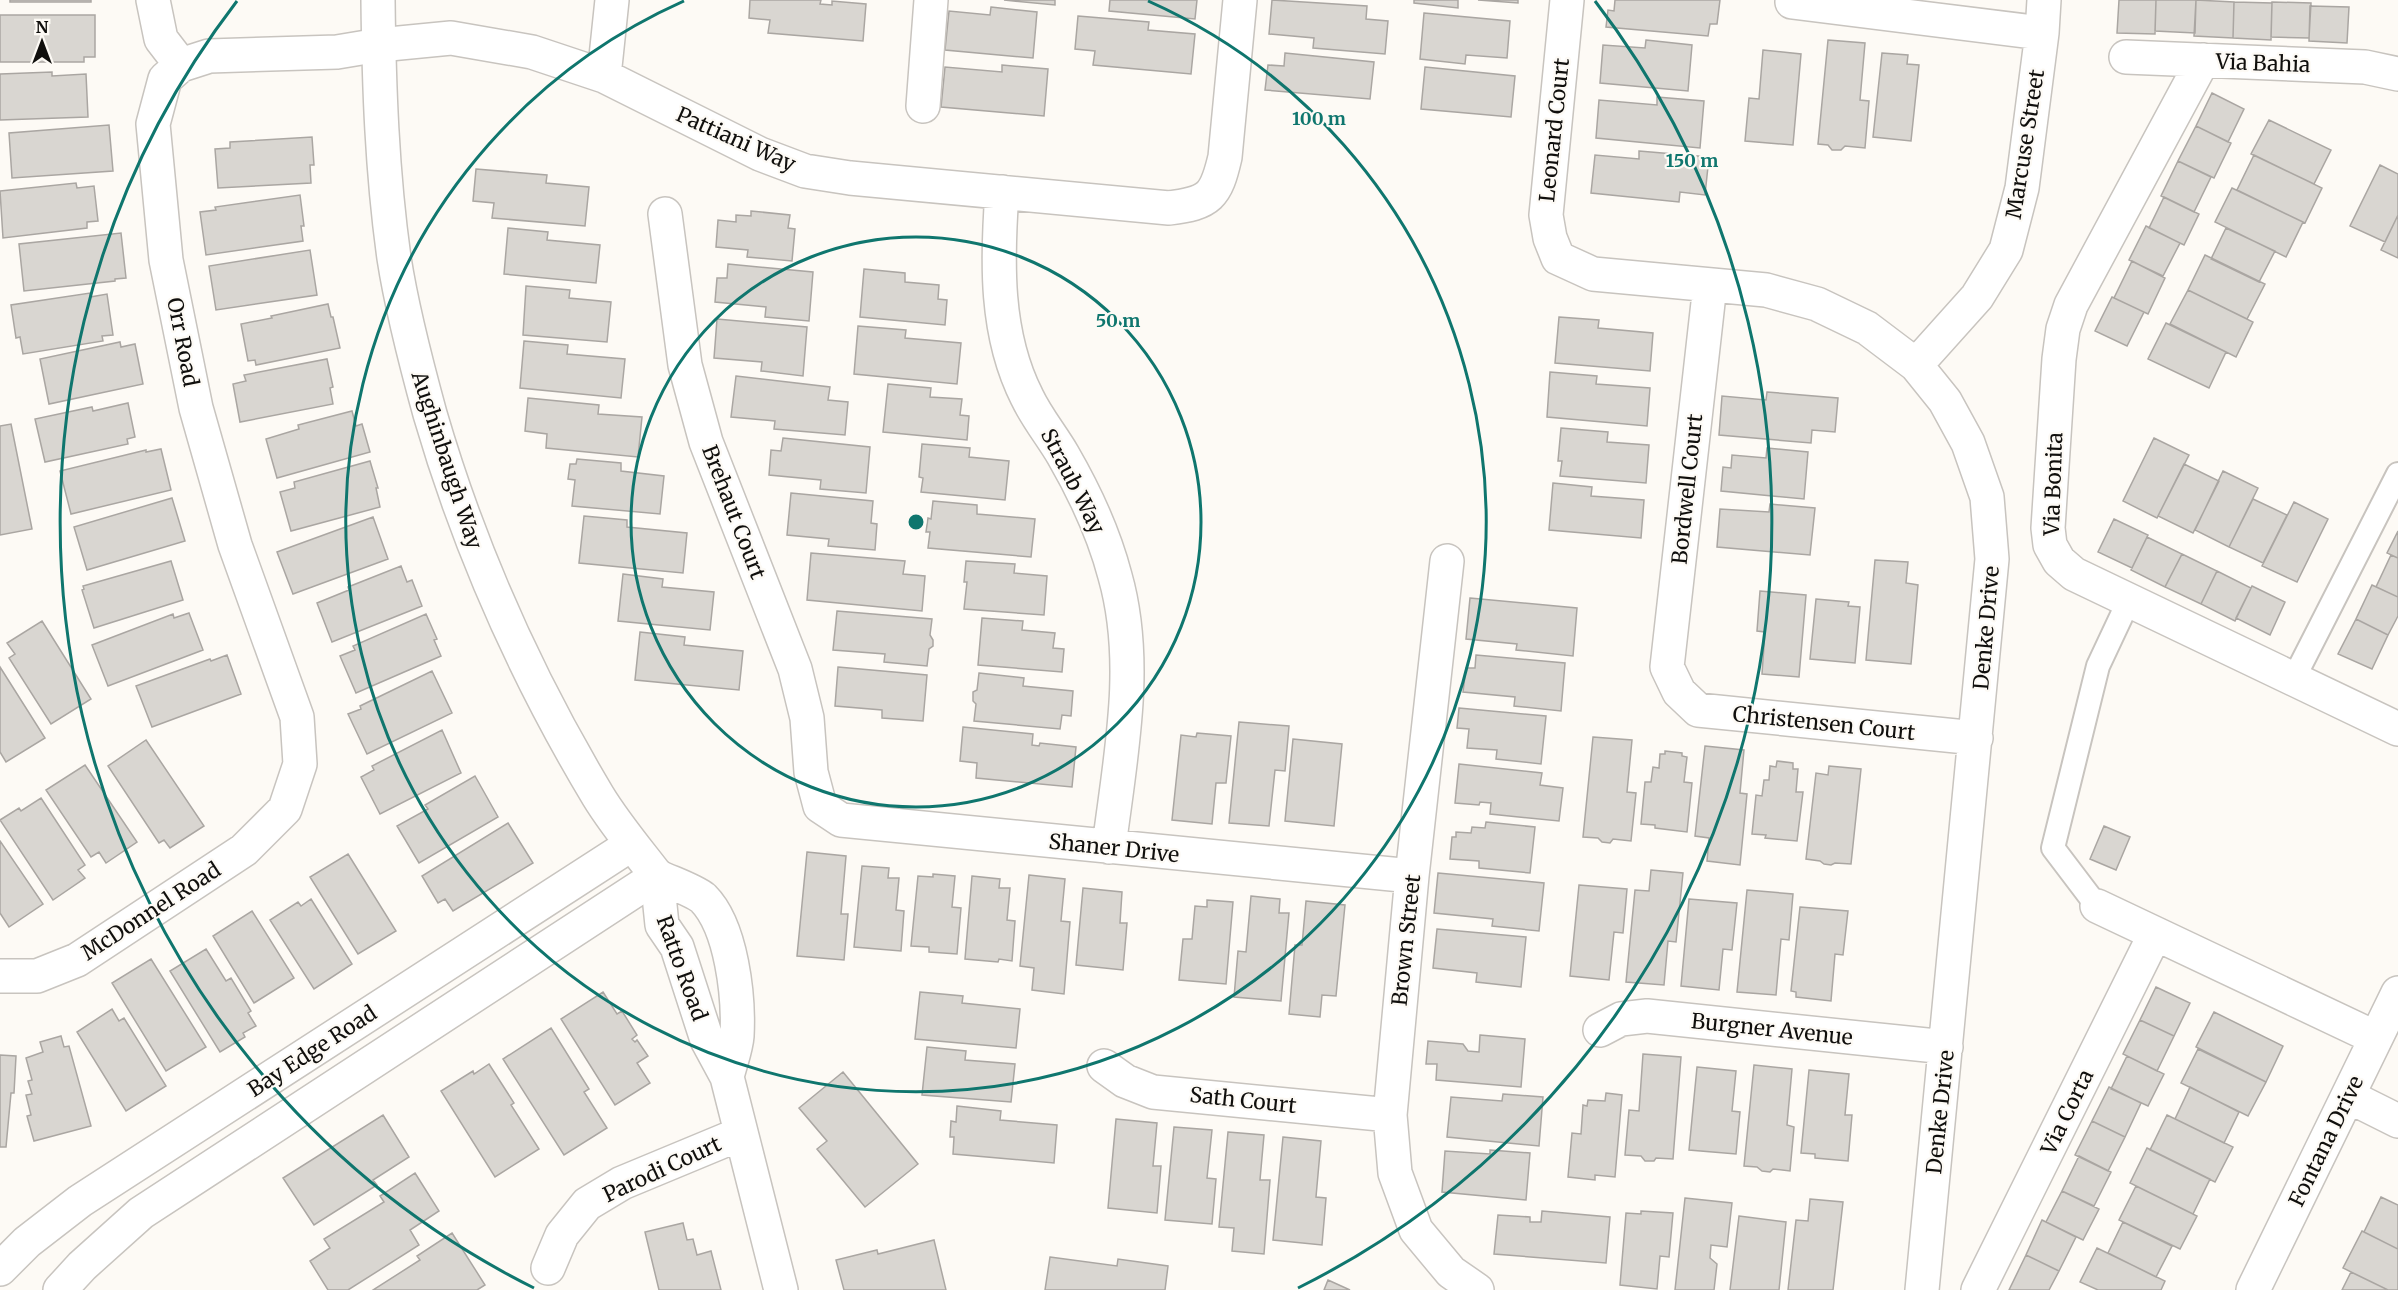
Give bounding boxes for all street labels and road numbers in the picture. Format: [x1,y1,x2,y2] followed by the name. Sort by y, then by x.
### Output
[2214,48,2311,78] street label: Via Bahia
[1533,57,1575,203] street label: Leonard Court
[2000,67,2050,221] street label: Marcuse Street
[672,101,801,178] street label: Pattiani Way
[161,295,205,389] street label: Orr Road
[405,367,489,553] street label: Aughinbaugh Way
[1666,412,1708,566] street label: Bordwell Court
[1035,424,1111,539] street label: Straub Way
[2038,432,2068,537] street label: Via Bonita
[696,441,772,583] street label: Brehaut Court
[1967,565,2005,691] street label: Denke Drive
[1731,700,1917,746] street label: Christensen Court
[1047,828,1181,868] street label: Shaner Drive
[76,856,226,966] street label: McDonnel Road
[1386,873,1426,1007] street label: Brown Street
[650,912,714,1025] street label: Ratto Road
[242,999,382,1103] street label: Bay Edge Road
[1690,1007,1854,1051] street label: Burgner Avenue
[1920,1049,1960,1175] street label: Denke Drive
[2034,1065,2099,1160] street label: Via Corta
[2283,1071,2369,1211] street label: Fontana Drive
[1188,1081,1298,1119] street label: Sath Court
[599,1130,725,1208] street label: Parodi Court

